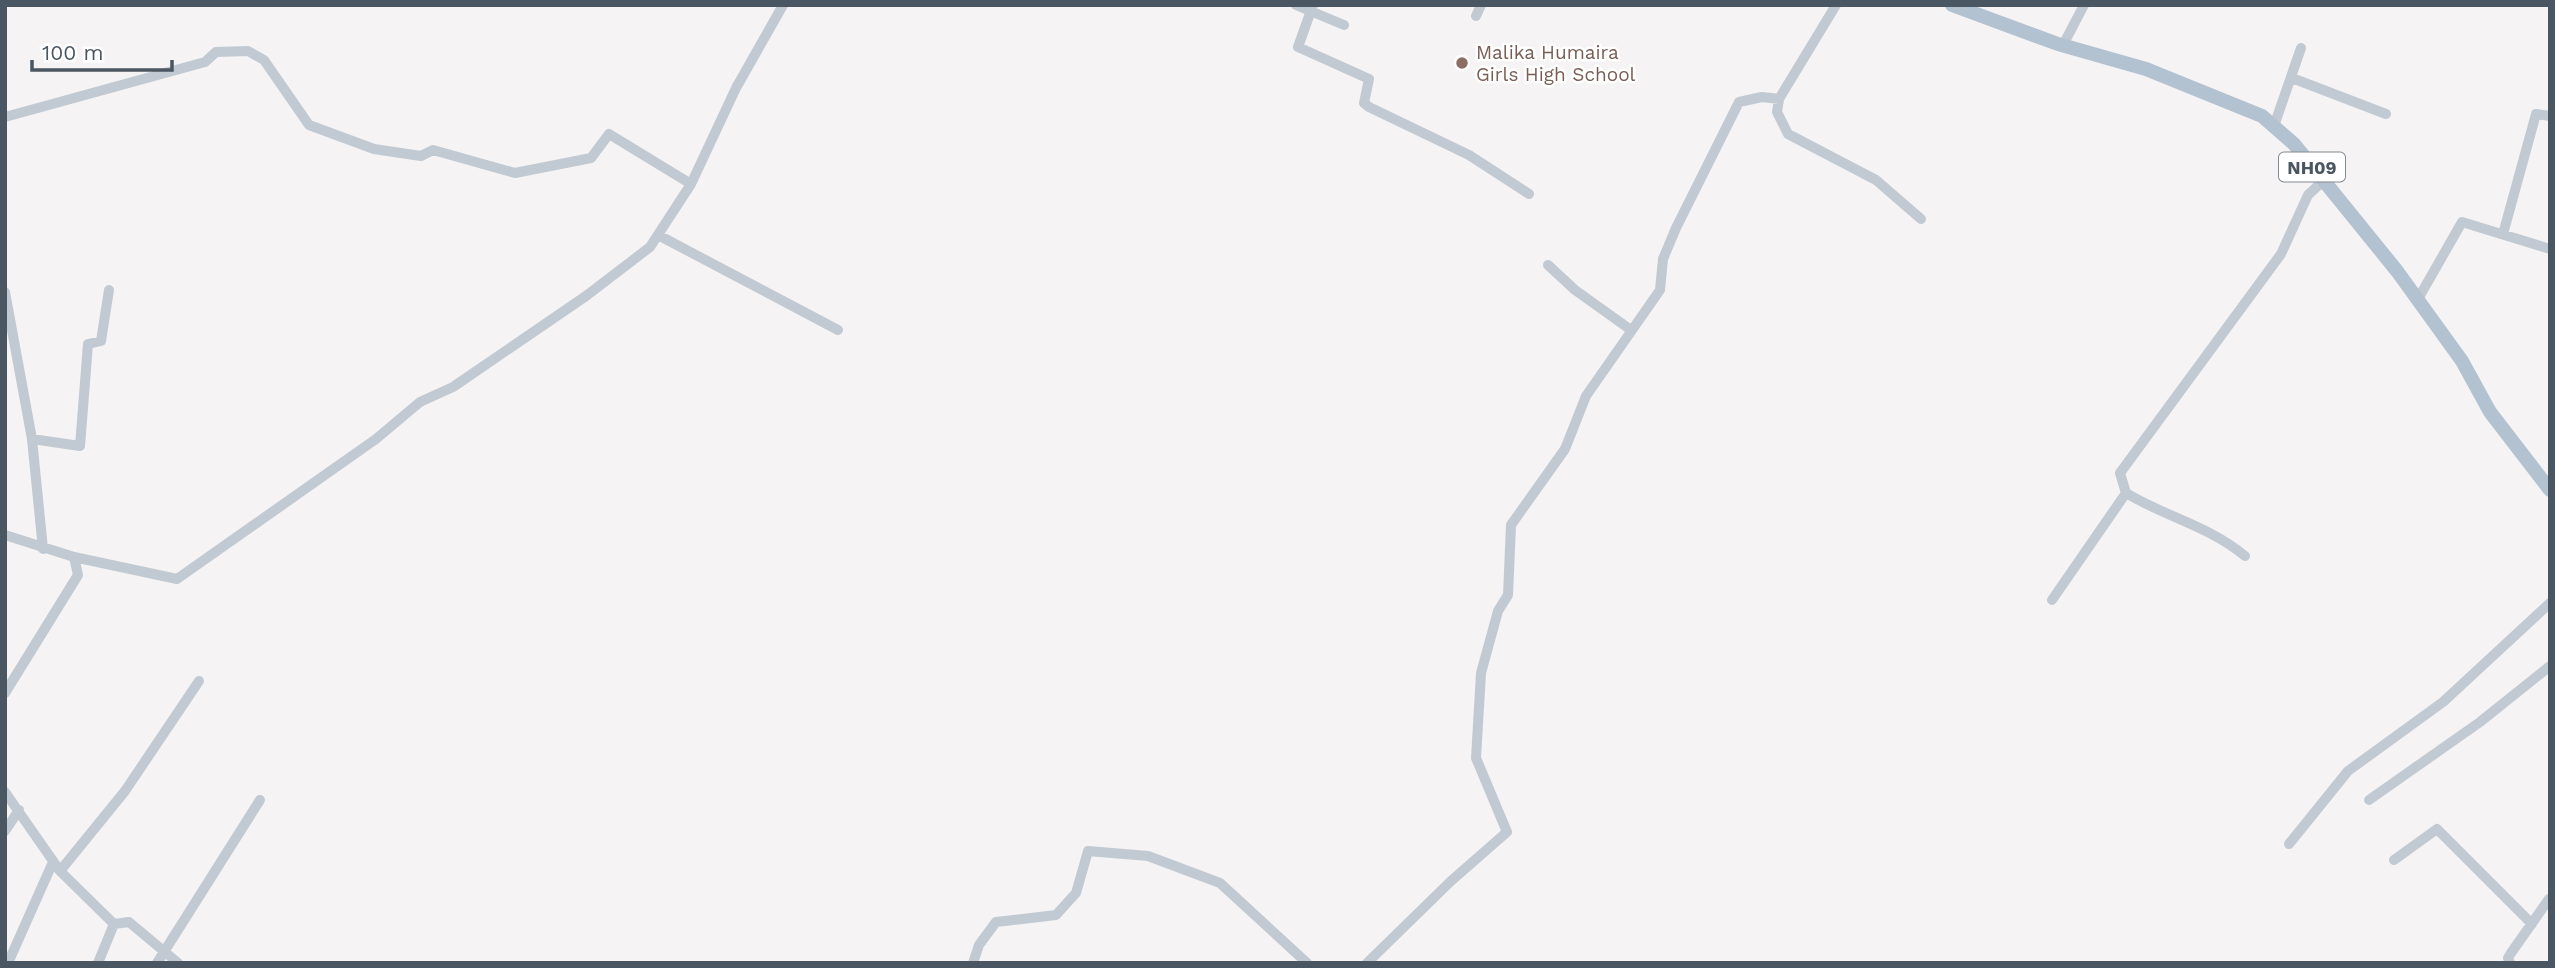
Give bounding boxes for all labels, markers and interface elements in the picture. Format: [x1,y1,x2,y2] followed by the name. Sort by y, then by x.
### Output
[32,28,172,72] scale bar
[42,40,104,65] text: 100 m
[1476,41,1636,86] place label: Malika Humaira Girls High School
[1454,55,1470,71] marker: Malika Humaira Girls High School
[2279,152,2345,182] road number: NH09

